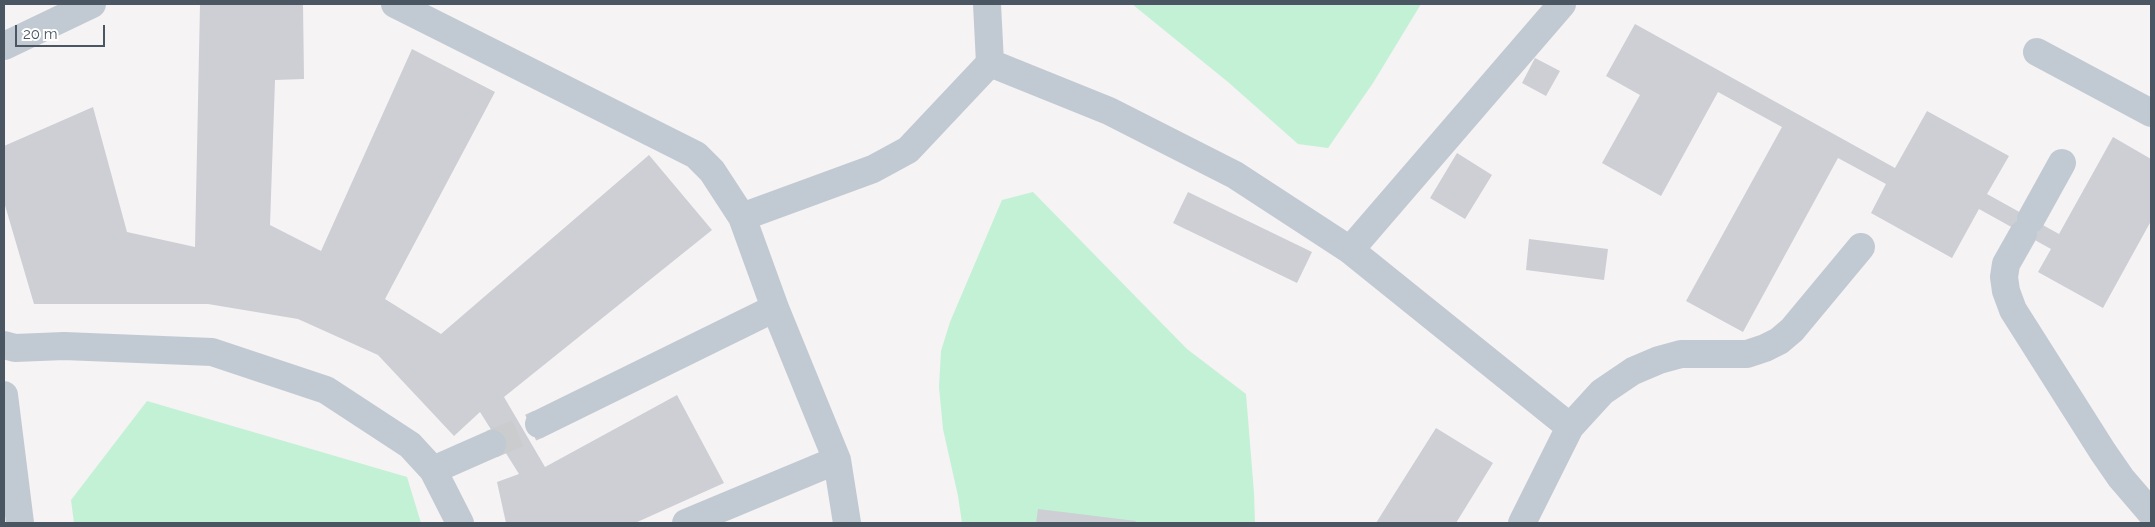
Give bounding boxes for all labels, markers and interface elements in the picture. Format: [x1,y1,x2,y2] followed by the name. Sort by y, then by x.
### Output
[18,15,108,47] scale bar
[23,25,58,43] text: 20 m

